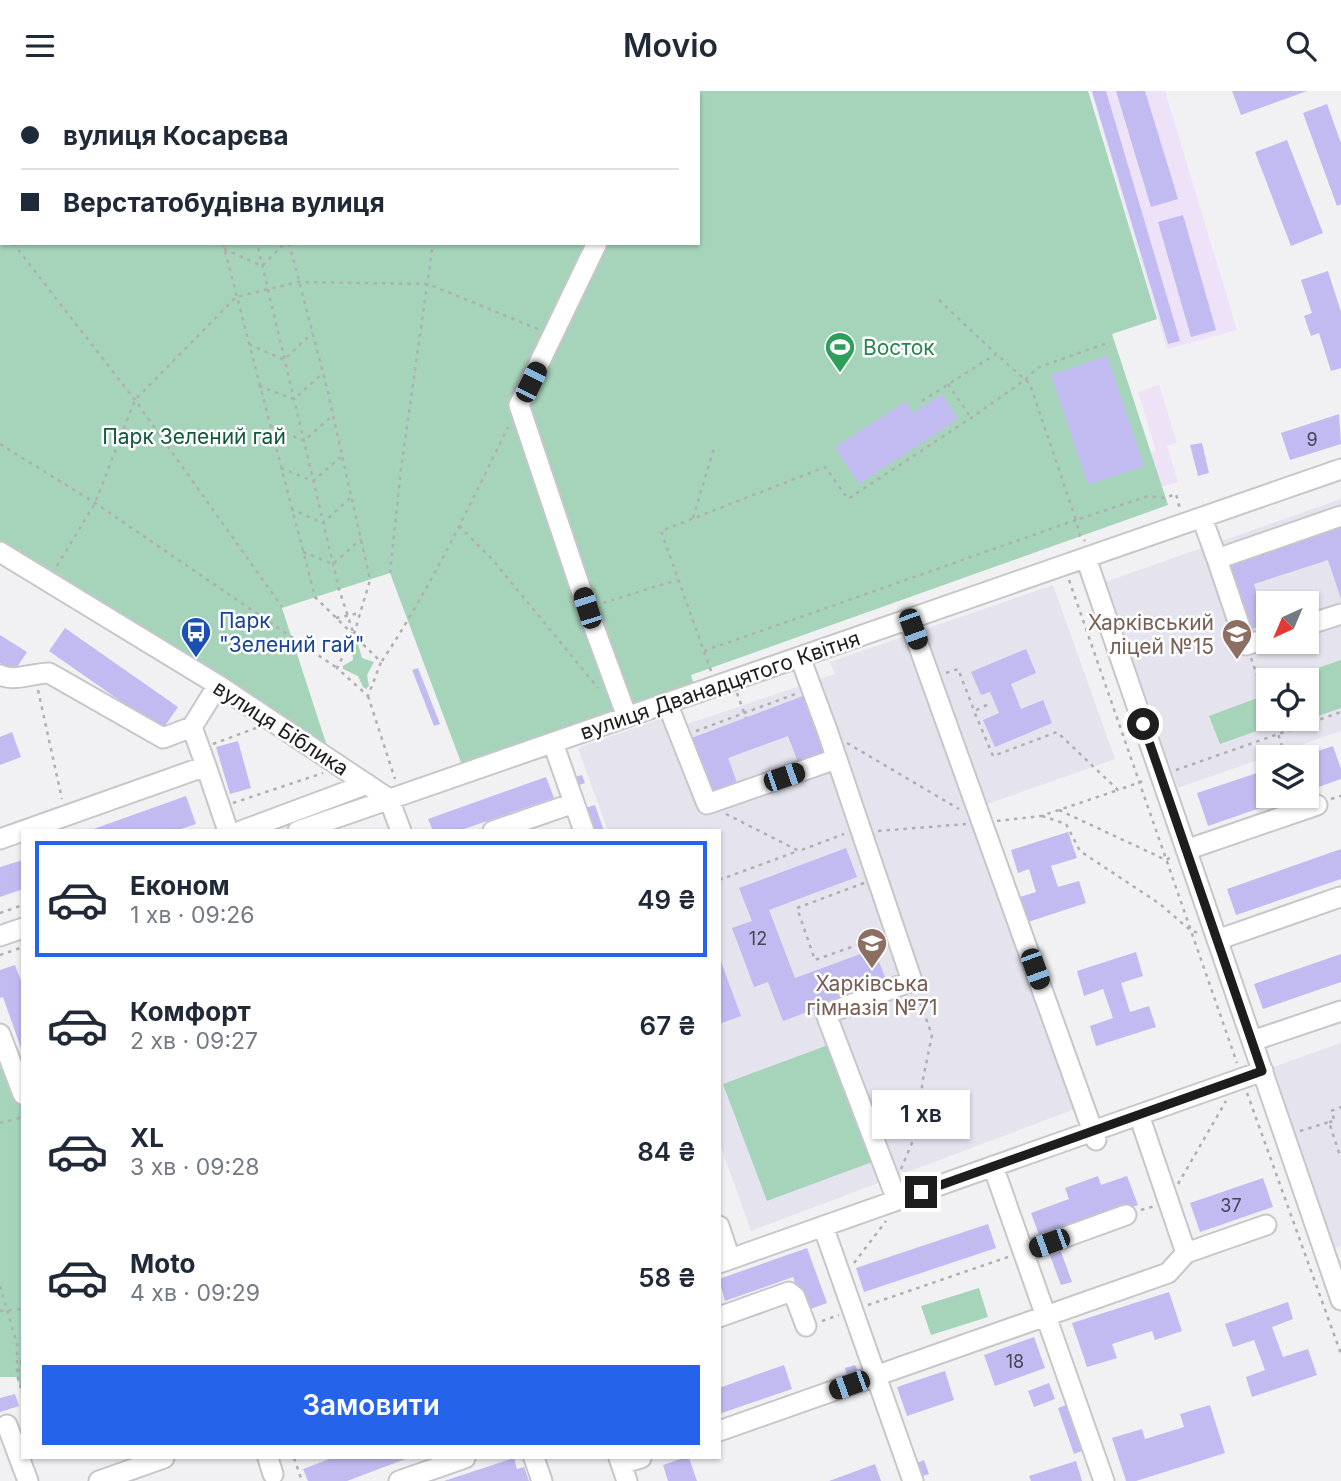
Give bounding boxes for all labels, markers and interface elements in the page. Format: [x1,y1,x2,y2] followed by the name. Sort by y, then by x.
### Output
[623,26,718,65] text: Movio
[21,27,59,65] icon: menu
[1282,27,1320,65] icon: search
[63,120,289,151] text: вулиця Косарєва
[63,187,385,218] text: Верстатобудівна вулиця
[823,330,857,374] sports icon: Восток
[863,335,935,360] place label: Восток
[513,359,550,405] car
[102,424,286,449] park label: Парк Зелений гай
[1306,429,1318,450] house number: 9
[571,585,604,631] car
[1256,591,1320,655] north arrow
[1256,591,1319,808] map controls
[896,606,931,652] car
[219,608,365,657] place label: Парк "Зелений гай"
[1088,610,1214,659] place label: Харківський ліцей №15
[179,615,213,659] bus stop icon: Парк "Зелений гай"
[1220,617,1254,661] school or university icon: Харківський ліцей №15
[577,625,863,745] street label: вулиця Дванадцятого Квітня
[1256,668,1319,731] button: locate
[209,675,353,781] street label: вулиця Біблика
[1127,708,1159,740] route start
[1256,745,1319,808] button: layers
[761,760,808,794] car
[46,868,109,931] icon: car
[130,870,230,901] text: Економ
[637,884,696,915] text: 49 ₴
[130,901,255,929] text: 1 хв · 09:26
[855,926,889,970] school or university icon: Харківська гімназія №71
[749,928,767,949] house number: 12
[1018,946,1053,992] car
[806,971,938,1020] place label: Харківська гімназія №71
[46,994,109,1057] icon: car
[130,996,251,1027] text: Комфорт
[640,1010,696,1041] text: 67 ₴
[130,1027,258,1055] text: 2 хв · 09:27
[872,1091,970,1139] callout: 1 хв
[900,1100,942,1128] text: 1 хв
[46,1120,109,1183] icon: car
[130,1122,164,1153] text: XL
[637,1136,696,1167] text: 84 ₴
[130,1153,259,1181] text: 3 хв · 09:28
[905,1176,937,1208] route end
[1220,1195,1242,1216] house number: 37
[1026,1226,1073,1260] car
[46,1246,109,1309] icon: car
[130,1248,195,1279] text: Moto
[638,1262,696,1293] text: 58 ₴
[130,1279,260,1307] text: 4 хв · 09:29
[1006,1351,1024,1372] house number: 18
[42,1365,700,1445] button: Замовити
[826,1368,873,1402] car

